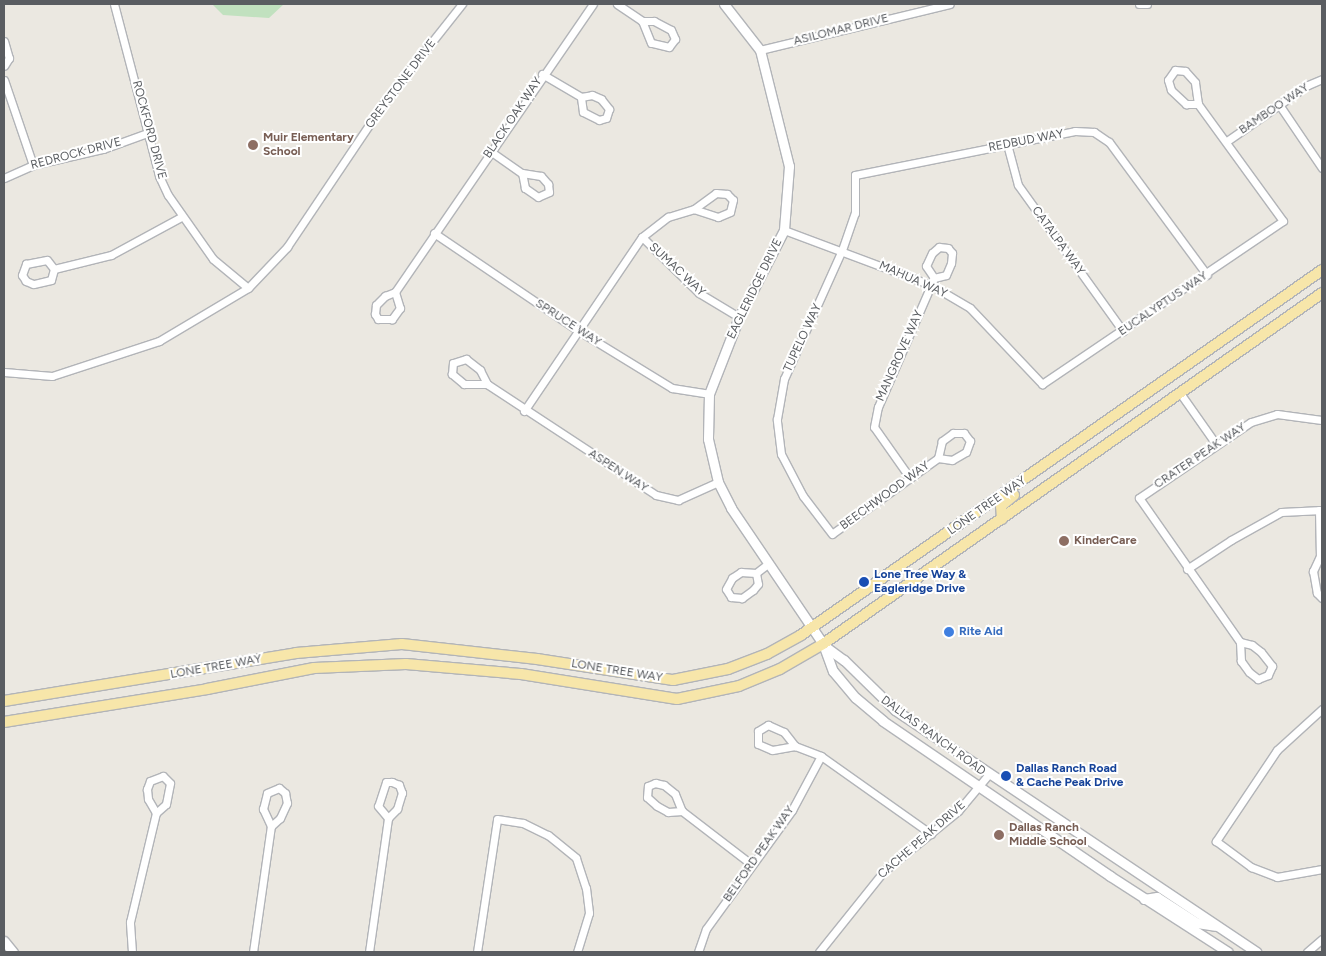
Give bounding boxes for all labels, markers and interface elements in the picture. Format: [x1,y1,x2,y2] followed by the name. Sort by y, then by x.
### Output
[792,11,890,49] street label: ASILOMAR DRIVE
[363,37,439,131] street label: GREYSTONE DRIVE
[481,75,545,161] street label: BLACK OAK WAY
[129,79,169,181] street label: ROCKFORD DRIVE
[1236,80,1312,138] street label: BAMBOO WAY
[987,127,1065,155] street label: REDBUD WAY
[263,131,354,159] place label: Muir Elementary School
[29,135,123,173] street label: REDROCK DRIVE
[247,139,259,151] marker: Muir Elementary School
[1028,204,1088,278] street label: CATALPA WAY
[724,236,786,342] street label: EAGLERIDGE DRIVE
[646,240,708,300] street label: SUMAC WAY
[877,259,949,301] street label: MAHUA WAY
[1116,269,1210,339] street label: EUCALYPTUS WAY
[532,296,604,350] street label: SPRUCE WAY
[781,302,825,374] street label: TUPELO WAY
[873,308,927,404] street label: MANGROVE WAY
[1152,420,1248,492] street label: CRATER PEAK WAY
[585,446,651,496] street label: ASPEN WAY
[838,459,932,533] street label: BEECHWOOD WAY
[945,474,1029,538] street label: LONE TREE WAY
[1074,534,1137,548] place label: KinderCare
[1058,535,1070,547] marker: KinderCare
[874,568,966,596] place label: Lone Tree Way & Eagleridge Drive
[858,576,870,588] marker: Lone Tree Way & Eagleridge Drive
[959,625,1003,639] place label: Rite Aid
[943,626,955,638] marker: Rite Aid
[169,652,263,682] street label: LONE TREE WAY
[570,657,664,685] street label: LONE TREE WAY
[878,693,988,779] street label: DALLAS RANCH ROAD
[1016,762,1123,790] place label: Dallas Ranch Road & Cache Peak Drive
[1000,770,1012,782] marker: Dallas Ranch Road & Cache Peak Drive
[875,798,969,882] street label: CACHE PEAK DRIVE
[720,803,798,905] street label: BELFORD PEAK WAY
[1009,821,1087,849] place label: Dallas Ranch Middle School
[993,829,1005,841] marker: Dallas Ranch Middle School

